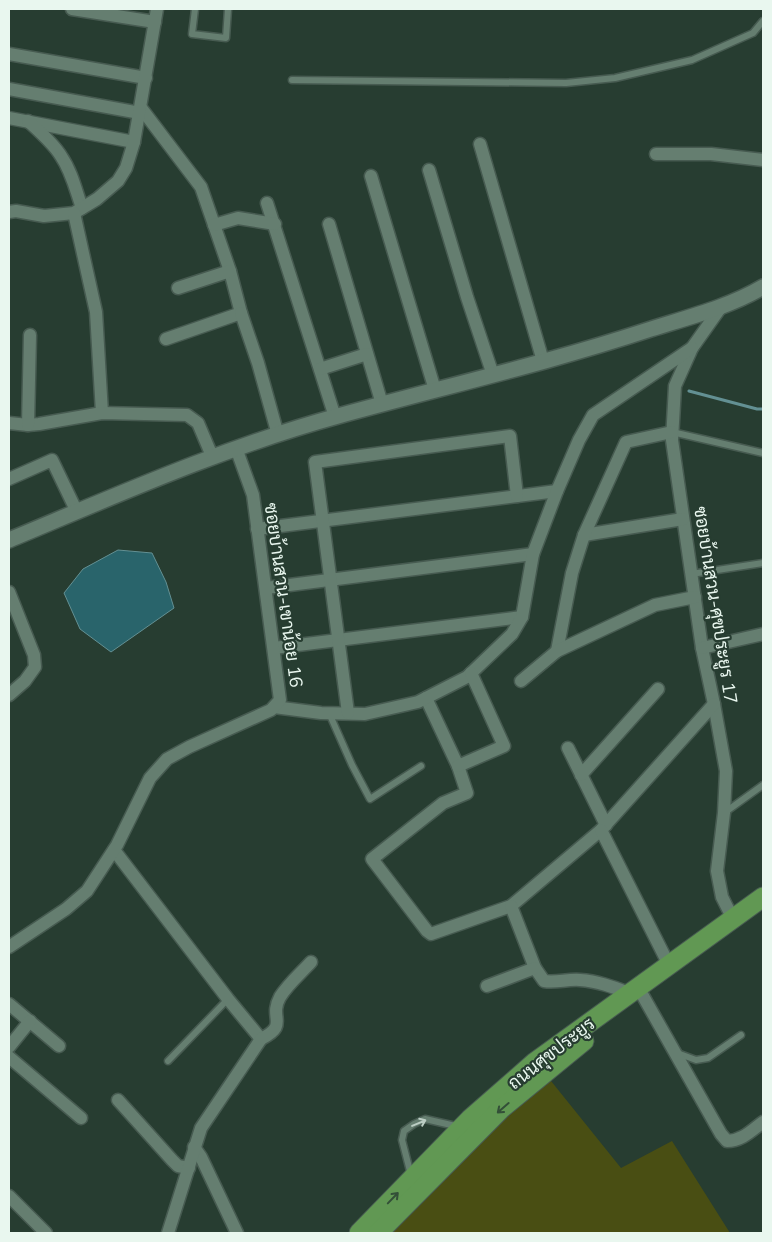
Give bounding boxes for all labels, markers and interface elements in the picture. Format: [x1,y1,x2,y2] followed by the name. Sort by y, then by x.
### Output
[260,501,308,689] street label: ซอยบ้านสวน-เขาน้อย 16
[687,505,743,706] street label: ซอยบ้านสวน-ศุขประยูร 17
[503,1012,601,1096] street label: ถนนศุขประยูร
[496,1102,509,1113] one-way arrow
[411,1117,426,1127] one-way arrow
[386,1193,398,1205] one-way arrow

